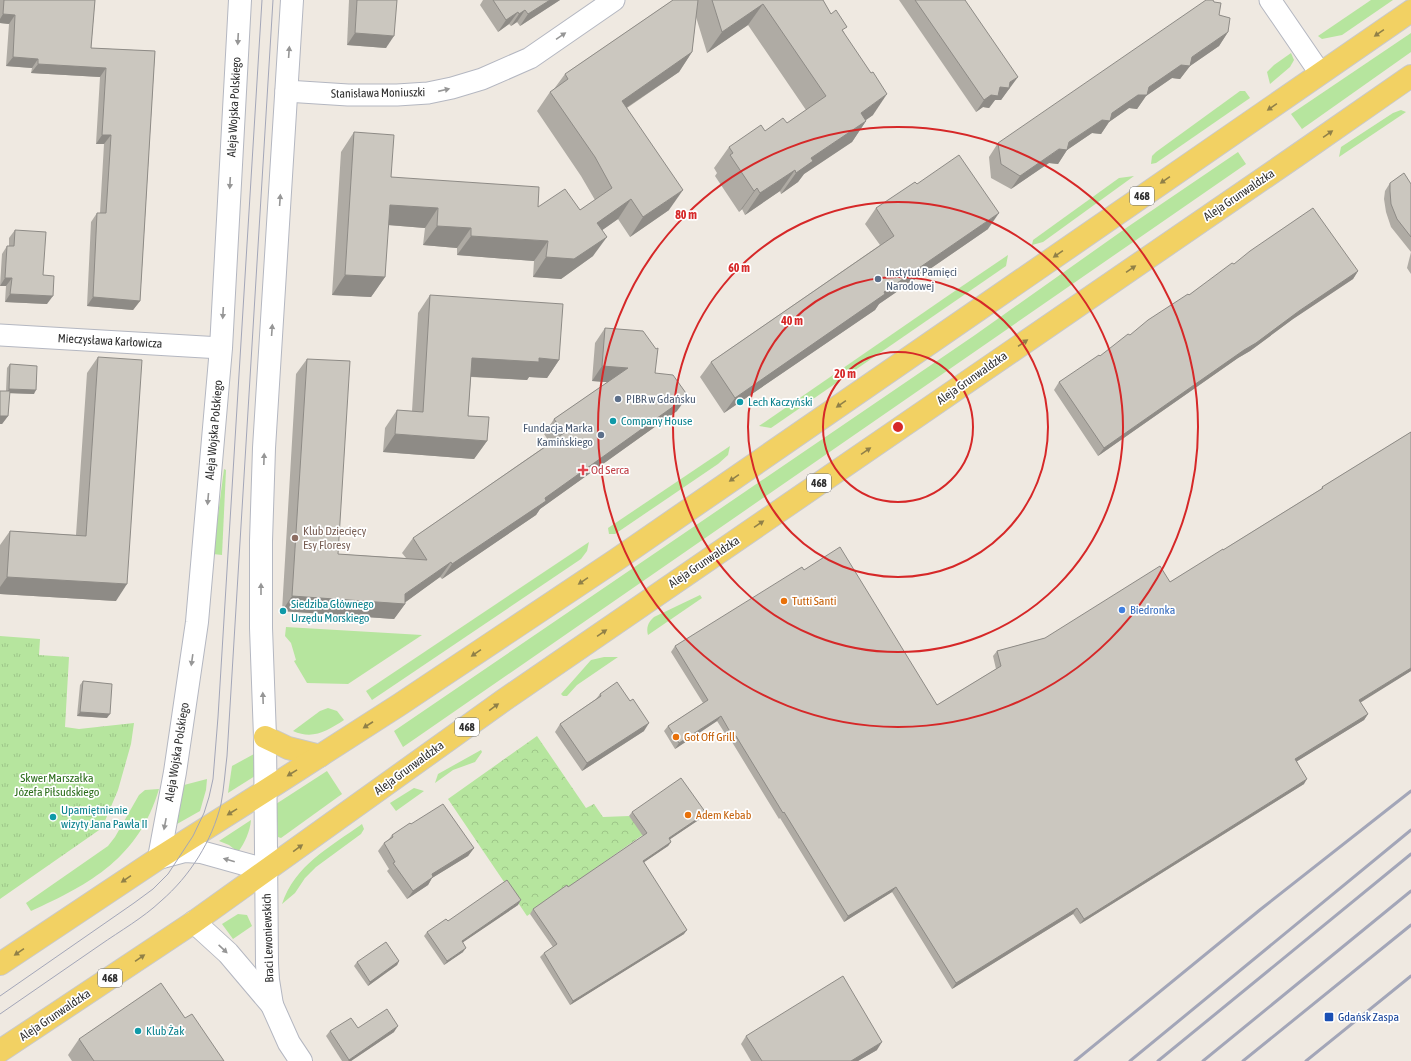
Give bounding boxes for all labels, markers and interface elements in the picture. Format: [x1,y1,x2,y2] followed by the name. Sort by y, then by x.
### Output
[1374,29,1384,37] one-way arrow
[556,32,567,40] one-way arrow
[235,33,242,45] one-way arrow
[285,46,292,58] one-way arrow
[224,56,244,157] street label: Aleja Wojska Polskiego
[331,85,425,101] street label: Stanisława Moniuszki
[438,86,450,92] one-way arrow
[1267,103,1277,111] one-way arrow
[1323,130,1333,138] one-way arrow
[1201,166,1277,224] street label: Aleja Grunwaldzka
[1160,176,1170,184] one-way arrow
[227,177,234,189] one-way arrow
[1130,187,1154,205] road number: 468
[276,194,283,206] one-way arrow
[675,208,697,222] text: 80 m
[1053,250,1063,258] one-way arrow
[728,261,750,275] text: 60 m
[886,265,957,293] place label: Instytut Pamięci Narodowej
[1125,265,1136,273] one-way arrow
[873,274,883,284] marker: Instytut Pamięci Narodowej
[219,306,226,319] one-way arrow
[780,314,803,328] text: 40 m
[268,324,275,336] one-way arrow
[57,331,163,351] street label: Mieczysława Karłowicza
[1018,339,1029,347] one-way arrow
[934,349,1010,407] street label: Aleja Grunwaldzka
[834,367,856,381] text: 20 m
[203,379,225,481] street label: Aleja Wojska Polskiego
[626,392,696,406] place label: PIBR w Gdańsku
[613,394,623,404] marker: PIBR w Gdańsku
[748,395,813,409] place label: Lech Kaczyński
[735,397,745,407] marker: Lech Kaczyński
[836,400,846,408] one-way arrow
[621,414,692,428] place label: Company House
[608,416,618,426] marker: Company House
[891,420,905,434] centre of rings
[523,421,593,449] place label: Fundacja Marka Kamińskiego
[596,430,606,440] marker: Fundacja Marka Kamińskiego
[861,447,871,455] one-way arrow
[261,452,267,465] one-way arrow
[591,463,629,477] place label: Od Serca
[578,465,588,475] marker: Od Serca
[729,474,739,482] one-way arrow
[807,474,831,492] road number: 468
[204,493,211,505] one-way arrow
[754,520,764,528] one-way arrow
[303,524,366,552] place label: Klub Dziecięcy Esy Floresy
[290,533,300,543] marker: Klub Dziecięcy Esy Floresy
[666,533,742,591] street label: Aleja Grunwaldzka
[578,577,589,585] one-way arrow
[258,582,264,595] one-way arrow
[792,594,836,608] place label: Tutti Santi
[779,596,789,606] marker: Tutti Santi
[291,597,374,625] place label: Siedziba Głównego Urzędu Morskiego
[1130,603,1175,617] place label: Biedronka
[1117,605,1127,615] marker: Biedronka
[278,606,288,616] marker: Siedziba Głównego Urzędu Morskiego
[596,629,607,637] one-way arrow
[471,649,482,657] one-way arrow
[189,654,195,666] one-way arrow
[260,691,266,704] one-way arrow
[162,701,192,803] street label: Aleja Wojska Polskiego
[489,703,500,711] one-way arrow
[455,718,479,736] road number: 468
[363,721,373,729] one-way arrow
[684,730,736,744] place label: Got Off Grill
[671,732,681,742] marker: Got Off Grill
[372,738,446,798] street label: Aleja Grunwaldzka
[287,770,298,777] one-way arrow
[15,771,100,799] park label: Skwer Marszałka Józefa Piłsudskiego
[61,803,148,831] place label: Upamiętnienie wizyty Jana Pawła II
[696,808,752,822] place label: Adem Kebab
[226,809,238,816] one-way arrow
[683,810,693,820] marker: Adem Kebab
[48,812,58,822] marker: Upamiętnienie wizyty Jana Pawła II
[162,818,168,830] one-way arrow
[292,844,303,852] one-way arrow
[222,857,234,863] one-way arrow
[121,875,132,883] one-way arrow
[259,893,277,983] street label: Braci Lewoniewskich
[218,944,228,953] one-way arrow
[13,948,24,956] one-way arrow
[135,954,145,962] one-way arrow
[98,969,122,987] road number: 468
[17,986,93,1044] street label: Aleja Grunwaldzka
[1338,1010,1399,1024] place label: Gdańsk Zaspa
[1323,1011,1335,1023] marker: Gdańsk Zaspa
[146,1024,185,1038] place label: Klub Żak
[133,1026,143,1036] marker: Klub Żak

